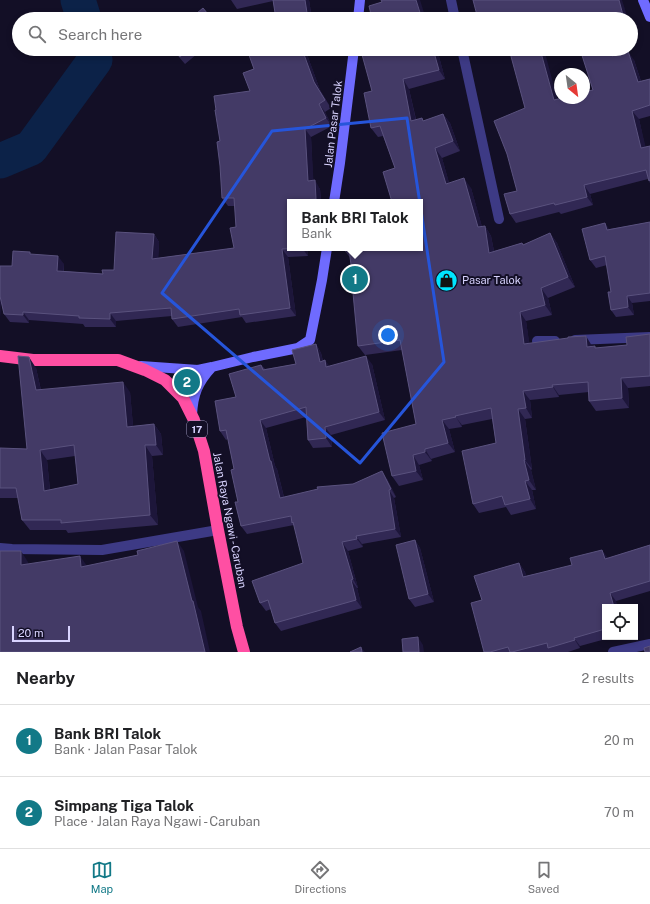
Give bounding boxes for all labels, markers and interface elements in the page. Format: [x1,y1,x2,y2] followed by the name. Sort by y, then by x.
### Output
[12,12,638,56] search box
[26,23,48,45] icon: search
[58,26,142,43] text: Search here
[554,68,590,104] north arrow
[322,80,344,168] street label: Jalan Pasar Talok
[287,199,423,251] popup
[301,209,409,226] text: Bank BRI Talok
[301,226,332,241] text: Bank
[342,264,368,294] pin: 1
[434,267,460,293] shop icon: Pasar Talok
[462,274,521,286] place label: Pasar Talok
[378,325,398,345] your location
[174,367,200,397] pin: 2
[187,421,207,437] road number: 17
[211,451,249,589] street label: Jalan Raya Ngawi - Caruban
[602,604,638,640] map controls
[602,604,638,640] button: locate
[12,624,70,643] scale bar
[18,627,43,639] text: 20 m
[16,668,75,688] text: Nearby
[582,671,634,686] text: 2 results
[54,725,161,742] text: Bank BRI Talok
[26,733,32,748] text: 1
[604,733,634,748] text: 20 m
[54,742,198,757] text: Bank · Jalan Pasar Talok
[54,797,194,814] text: Simpang Tiga Talok
[25,805,33,820] text: 2
[604,805,634,820] text: 70 m
[54,814,260,829] text: Place · Jalan Raya Ngawi - Caruban
[91,859,113,895] tab: Map
[295,859,346,895] tab: Directions
[528,859,559,895] tab: Saved

